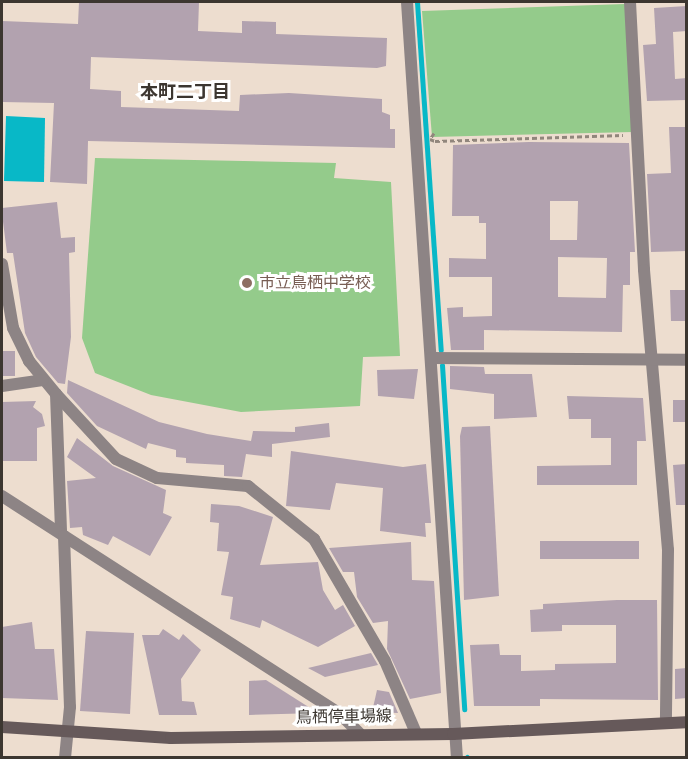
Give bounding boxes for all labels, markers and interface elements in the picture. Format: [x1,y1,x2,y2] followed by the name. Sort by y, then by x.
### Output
[140,81,230,103] district label: 本町二丁目
[259,273,371,293] place label: 市立鳥栖中学校
[240,276,254,290] marker: 市立鳥栖中学校
[296,707,392,727] street label: 鳥栖停車場線

